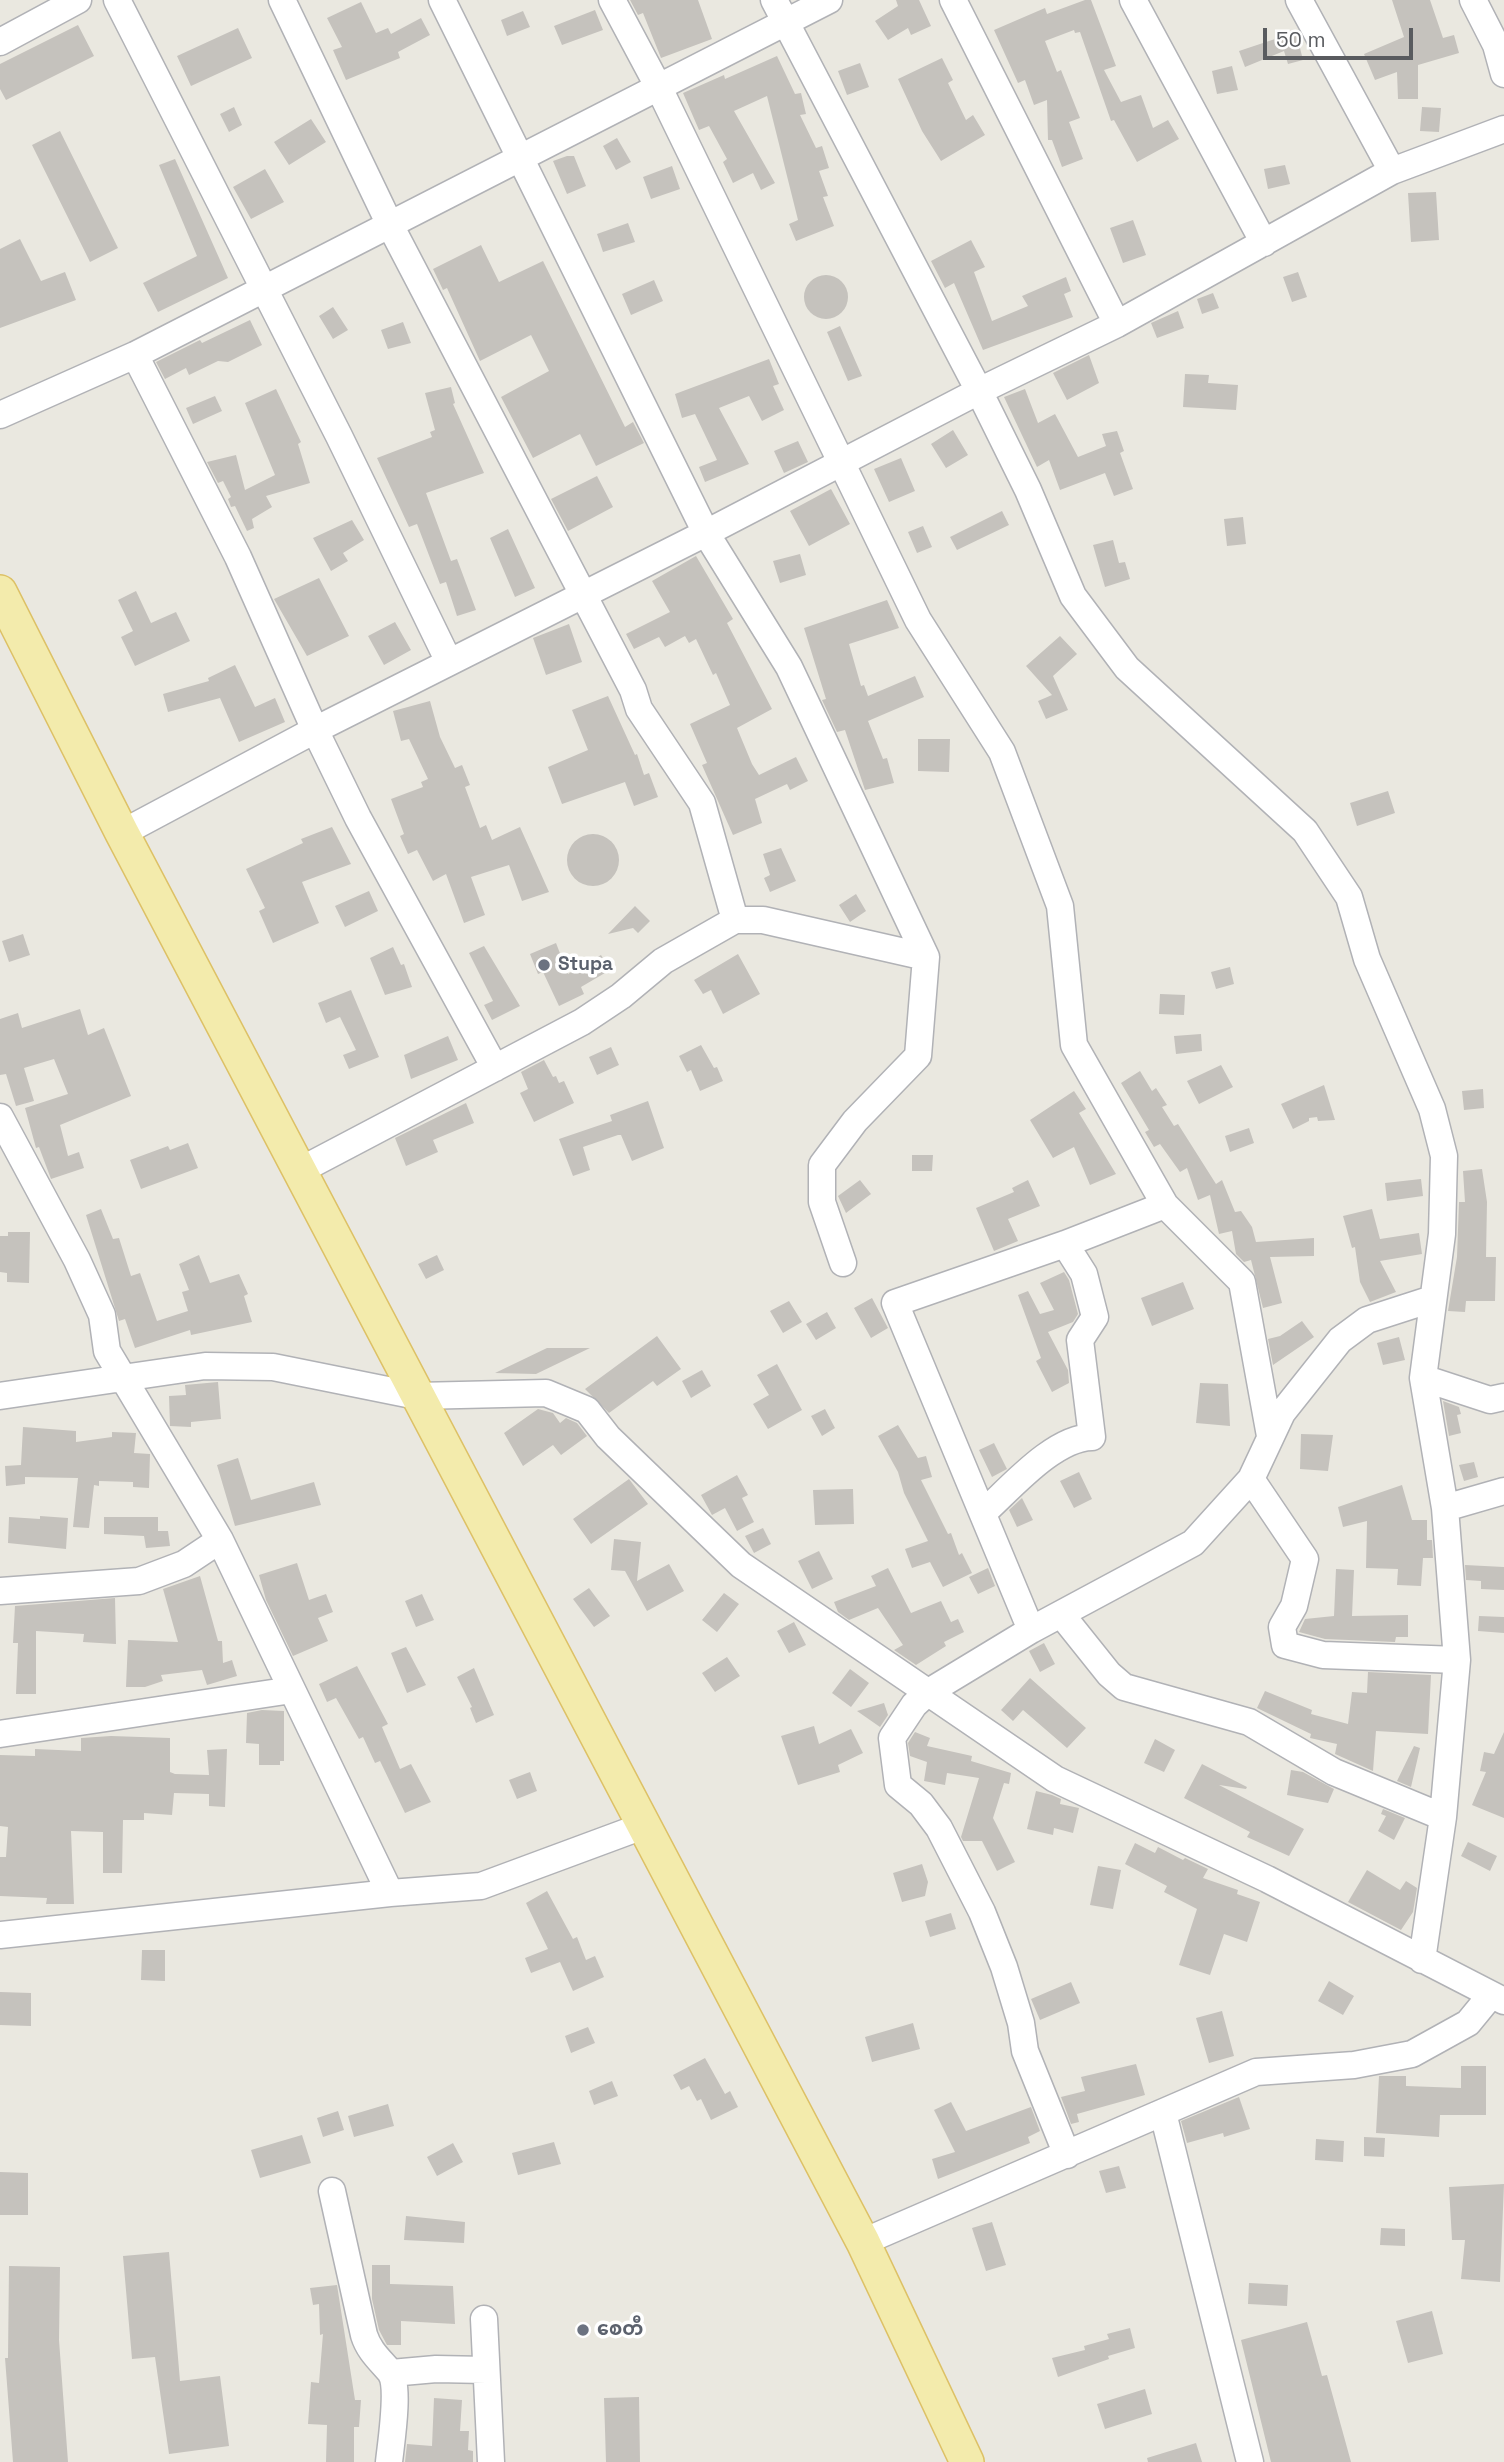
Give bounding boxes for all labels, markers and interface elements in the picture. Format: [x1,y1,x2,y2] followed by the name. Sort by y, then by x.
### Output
[1266,14,1416,58] scale bar
[1276,26,1326,53] text: 50 m
[558,954,613,976] place label: Stupa
[536,957,552,973] marker: Stupa
[597,2319,643,2341] place label: စေတီ
[575,2322,591,2338] marker: စေတီ

